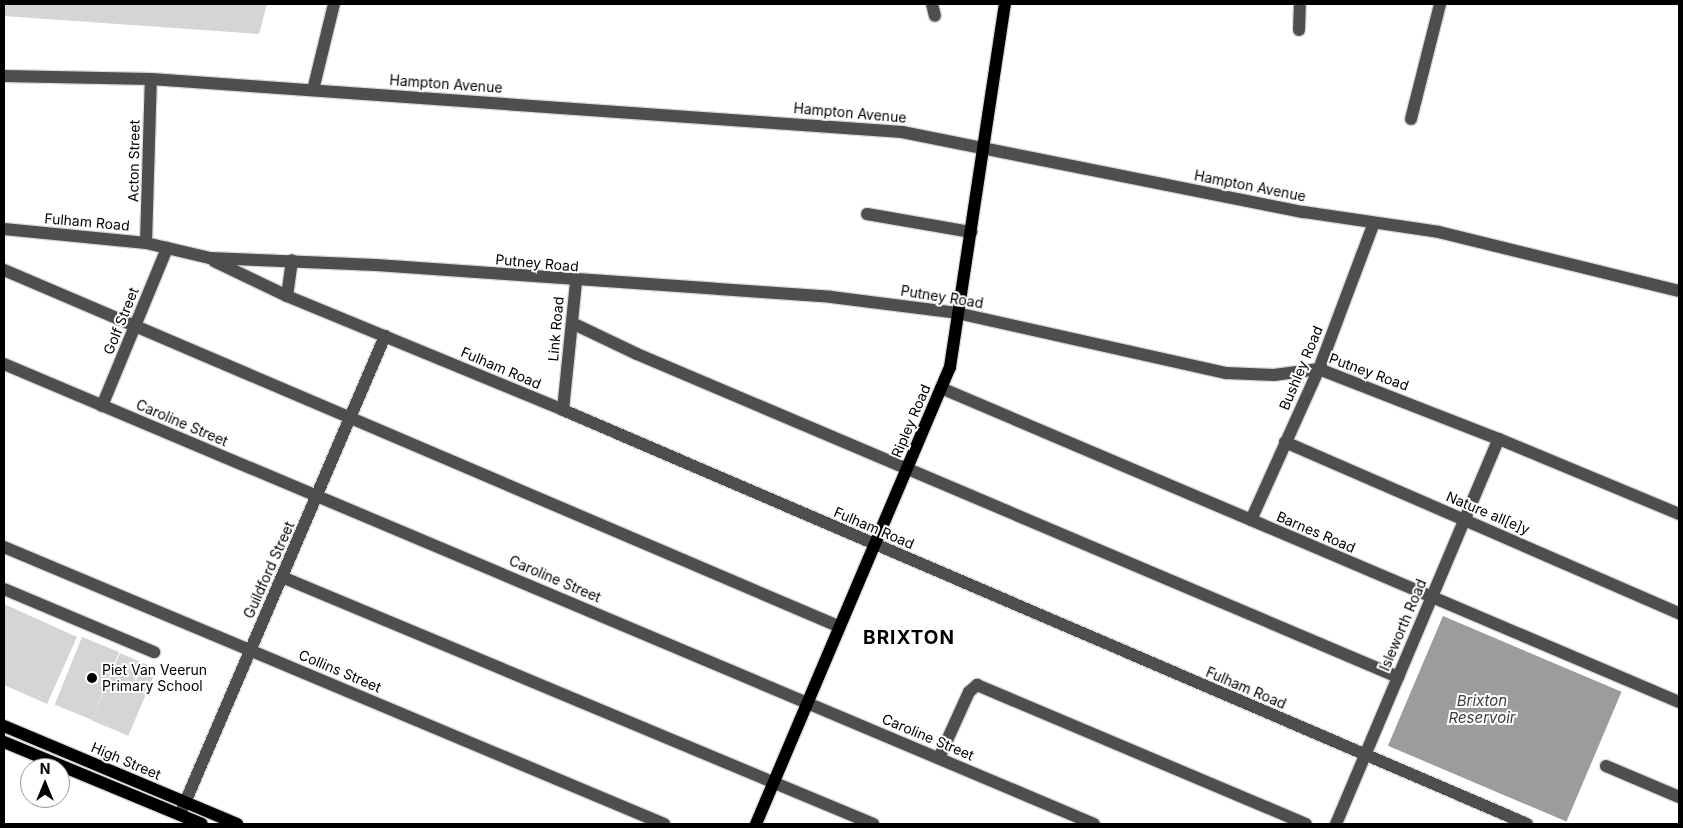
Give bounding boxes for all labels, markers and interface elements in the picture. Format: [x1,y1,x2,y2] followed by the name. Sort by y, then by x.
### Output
[389,72,503,96] street label: Hampton Avenue
[793,100,907,126] street label: Hampton Avenue
[125,120,143,202] street label: Acton Street
[1193,167,1307,205] street label: Hampton Avenue
[44,210,130,234] street label: Fulham Road
[495,251,579,275] street label: Putney Road
[899,282,985,312] street label: Putney Road
[100,285,142,357] street label: Golf Street
[545,296,567,362] street label: Link Road
[1276,323,1326,413] street label: Bushley Road
[458,344,544,392] street label: Fulham Road
[1327,350,1411,394] street label: Putney Road
[888,382,934,460] street label: Ripley Road
[134,396,230,450] street label: Caroline Street
[1444,488,1532,538] street label: Nature all[e]y
[831,504,917,552] street label: Fulham Road
[1274,508,1358,556] street label: Barnes Road
[240,519,298,621] street label: Guildford Street
[507,552,603,606] street label: Caroline Street
[1376,577,1430,673] street label: Isleworth Road
[862,627,956,649] district label: BRIXTON
[296,646,384,696] street label: Collins Street
[102,662,207,694] place label: Piet Van Veerun Primary School
[1203,664,1289,712] street label: Fulham Road
[86,672,98,684] marker: Piet Van Veerun Primary School
[1449,691,1515,726] water label: Brixton Reservoir
[880,710,976,764] street label: Caroline Street
[89,739,163,783] street label: High Street
[20,758,70,808] north arrow
[40,760,50,777] text: N

